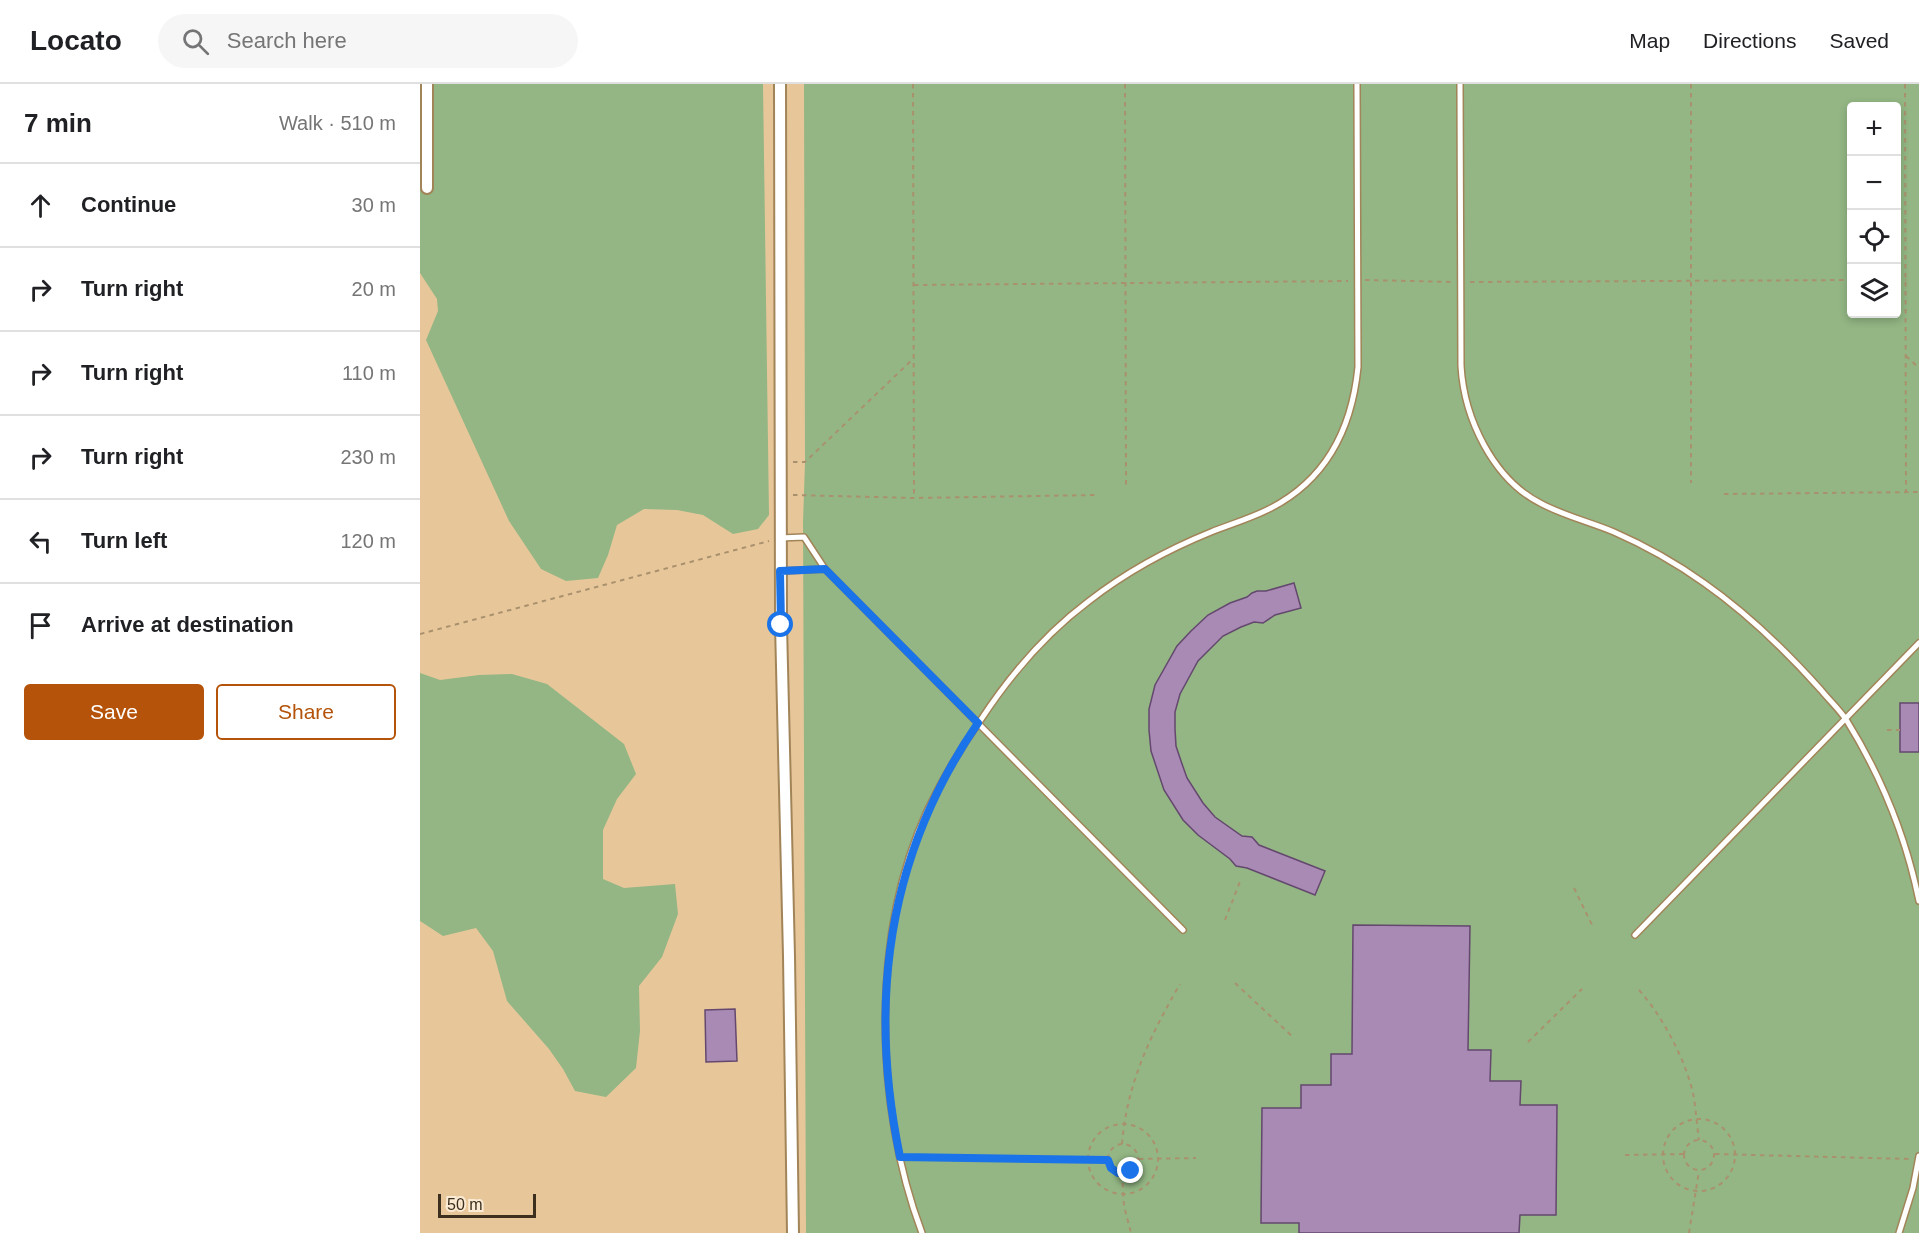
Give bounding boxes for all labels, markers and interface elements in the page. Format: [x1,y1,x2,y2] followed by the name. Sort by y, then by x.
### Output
[158,14,578,68] search box
[30,25,122,56] text: Locato
[179,25,212,58] icon: search
[227,28,347,53] text: Search here
[1629,29,1670,52] text: Map
[1703,29,1796,52] text: Directions
[1829,29,1889,52] text: Saved
[1847,102,1901,318] map controls
[1847,102,1901,156] button: +
[24,108,92,138] text: 7 min
[279,112,396,134] text: Walk · 510 m
[1847,156,1901,210] button: −
[24,189,57,222] icon: ahead
[81,192,176,217] text: Continue
[352,194,396,216] text: 30 m
[1847,210,1901,264] button: locate
[1847,264,1901,318] button: layers
[24,273,57,306] icon: right
[81,276,183,301] text: Turn right
[352,278,396,300] text: 20 m
[24,357,57,390] icon: right
[81,360,183,385] text: Turn right
[342,362,396,384] text: 110 m
[24,441,57,474] icon: right
[81,444,183,469] text: Turn right
[340,446,396,468] text: 230 m
[24,525,57,558] icon: left
[81,528,167,553] text: Turn left
[340,530,396,552] text: 120 m
[24,609,57,642] icon: arrive
[767,611,793,637] route start
[81,612,294,637] text: Arrive at destination
[24,684,204,740] button: Save
[216,684,396,740] button: Share
[1117,1157,1143,1183] route end
[438,1191,536,1218] scale bar
[447,1196,483,1213] text: 50 m

